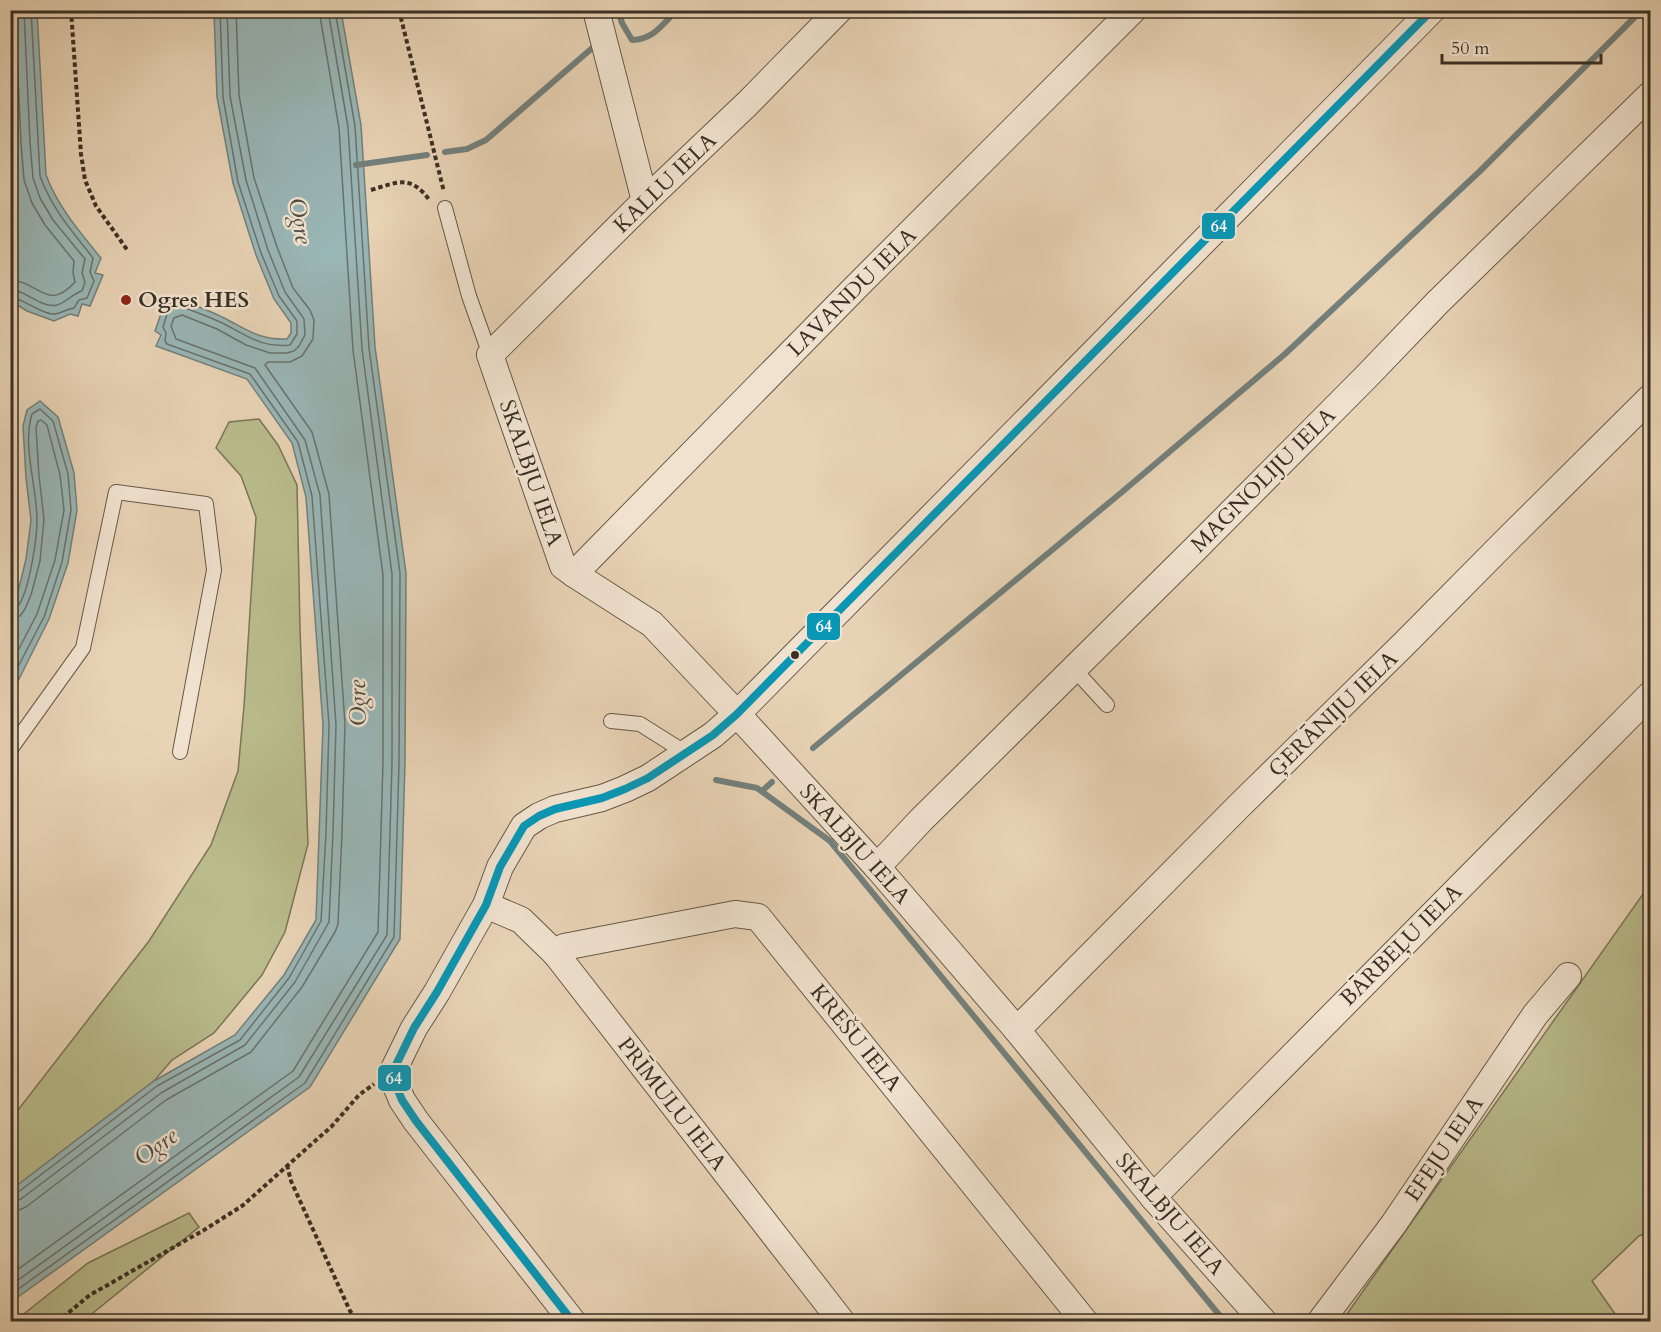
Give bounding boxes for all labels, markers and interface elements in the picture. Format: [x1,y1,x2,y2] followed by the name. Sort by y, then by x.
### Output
[1442,27,1601,65] scale bar
[1451,36,1490,61] text: 50 m
[607,126,723,240] street label: KALLU IELA
[280,195,320,247] water label: Ogre
[1201,212,1236,240] line badge: 64
[1211,216,1227,238] text: 64
[781,221,923,363] street label: LAVANDU IELA
[138,285,249,315] place label: Ogres HES
[119,293,133,307] marker: Ogres HES
[492,396,570,550] street label: SKALBJU IELA
[1184,401,1342,559] street label: MAGNOLIJU IELA
[806,612,841,641] line badge: 64
[816,616,832,638] text: 64
[1262,644,1405,784] street label: ĢERĀNIJU IELA
[789,649,801,661] unlabelled marker
[341,678,375,727] water label: Ogre
[793,777,917,911] street label: SKALBJU IELA
[1333,877,1469,1013] street label: BĀRBEĻU IELA
[803,978,909,1098] street label: KREŠU IELA
[610,1031,734,1177] street label: PRĪMULU IELA
[377,1064,412,1092] line badge: 64
[386,1068,402,1090] text: 64
[1398,1090,1490,1208] street label: EFEJU IELA
[128,1120,185,1174] water label: Ogre
[1109,1147,1232,1282] street label: SKALBJU IELA

